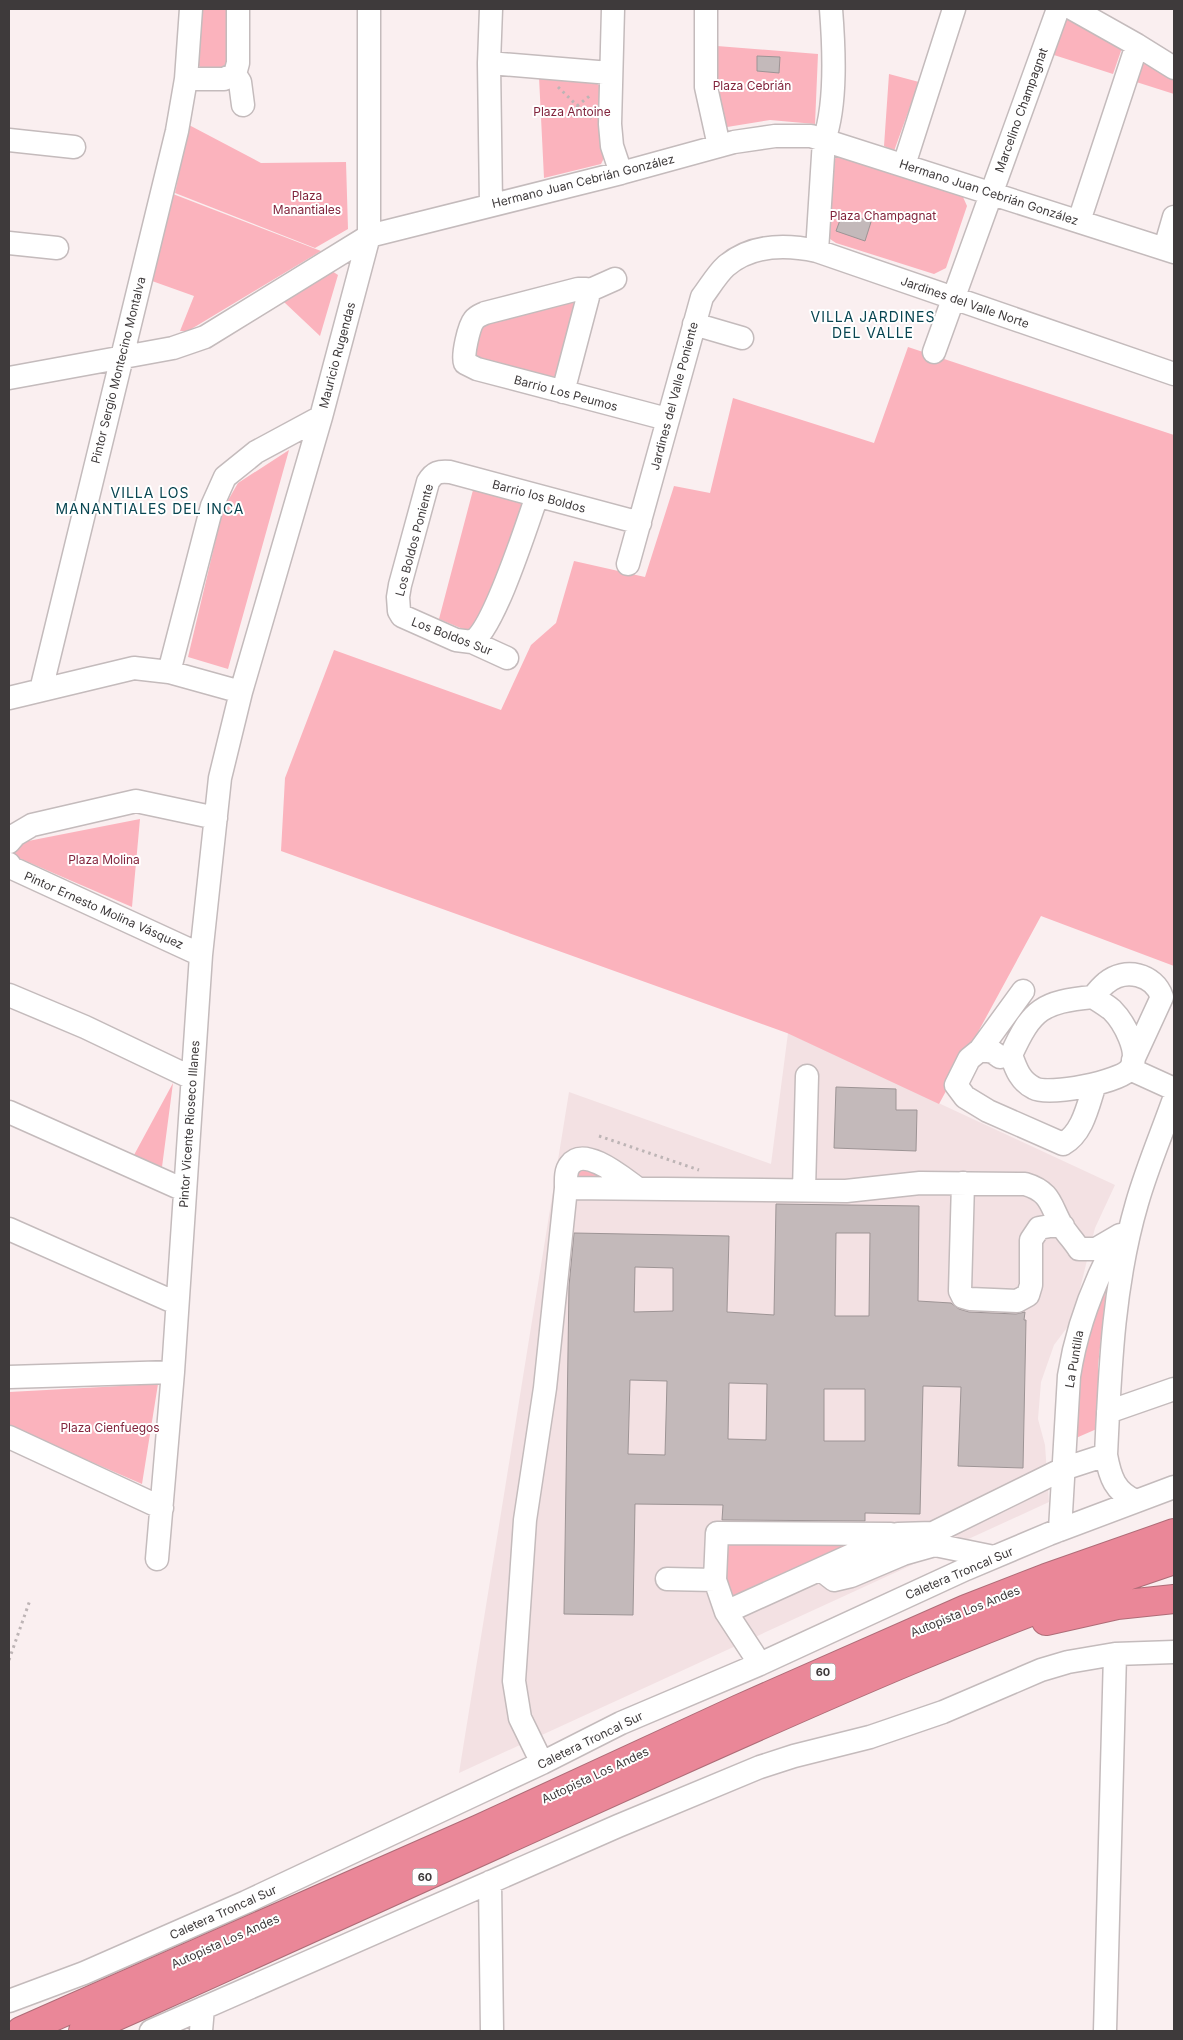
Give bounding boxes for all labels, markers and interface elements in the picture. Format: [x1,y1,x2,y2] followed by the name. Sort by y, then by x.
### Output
[991,46,1051,174] street label: Marcelino Champagnat
[713,78,791,93] park label: Plaza Cebrián
[533,104,611,119] park label: Plaza Antoine
[490,151,676,211] street label: Hermano Juan Cebrián González
[897,156,1081,228] street label: Hermano Juan Cebrián González
[273,188,341,217] park label: Plaza Manantiales
[830,208,936,223] park label: Plaza Champagnat
[899,273,1031,331] street label: Jardines del Valle Norte
[87,275,149,465] street label: Pintor Sergio Montecino Montalva
[316,300,358,410] street label: Mauricio Rugendas
[810,308,936,341] district label: VILLA JARDINES DEL VALLE
[647,320,701,472] street label: Jardines del Valle Poniente
[512,372,620,414] street label: Barrio Los Peumos
[491,476,587,516] street label: Barrio los Boldos
[392,482,436,598] street label: Los Boldos Poniente
[55,484,245,517] district label: VILLA LOS MANANTIALES DEL INCA
[410,614,495,658] street label: Los Boldos Sur
[68,852,140,867] park label: Plaza Molina
[22,868,186,952] street label: Pintor Ernesto Molina Vásquez
[176,1040,202,1208] street label: Pintor Vicente Rioseco Illanes
[1062,1329,1086,1389] street label: La Puntilla
[60,1420,160,1435] park label: Plaza Cienfuegos
[903,1543,1016,1603] street label: Caletera Troncal Sur
[908,1582,1022,1640] street label: Autopista Los Andes
[810,1664,836,1680] road number: 60
[535,1708,646,1772] street label: Caletera Troncal Sur
[539,1744,651,1806] street label: Autopista Los Andes
[412,1868,438,1885] road number: 60
[167,1881,279,1942] street label: Caletera Troncal Sur
[169,1910,281,1972] street label: Autopista Los Andes

